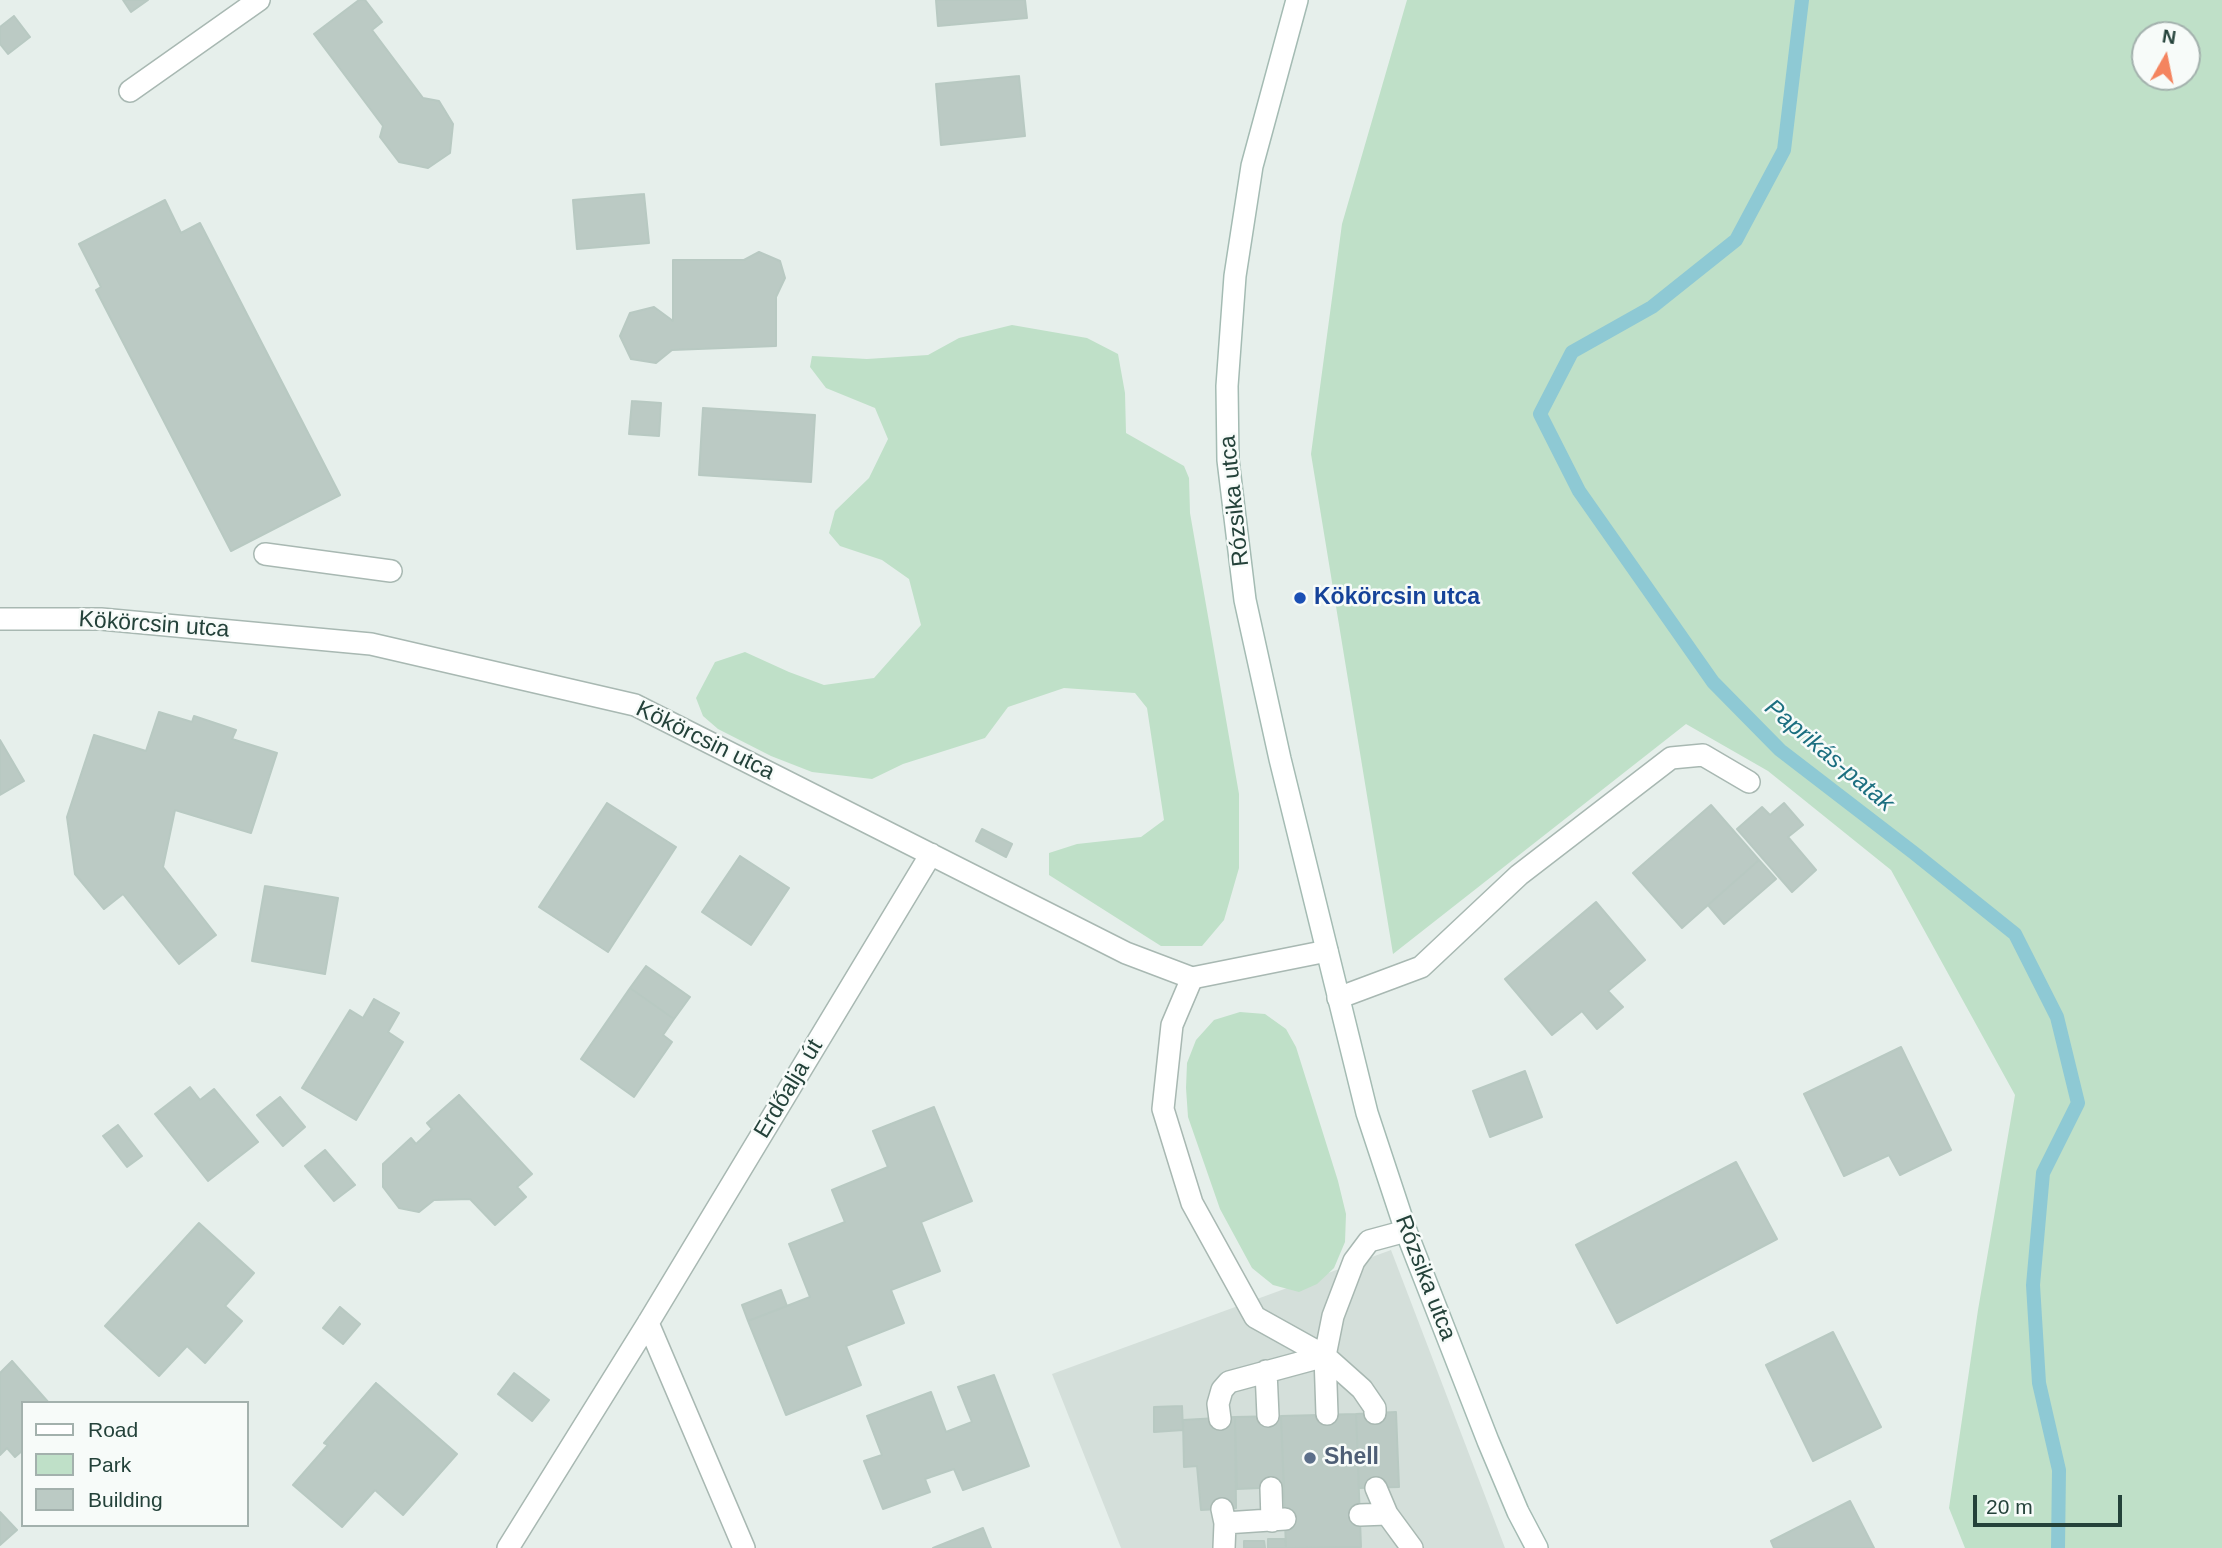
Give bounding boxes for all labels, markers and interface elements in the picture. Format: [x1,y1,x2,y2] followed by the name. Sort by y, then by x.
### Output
[2131,21,2201,91] north arrow
[2161,25,2177,48] text: N
[1214,434,1256,568] street label: Rózsika utca
[1314,584,1480,612] place label: Kökörcsin utca
[1292,590,1308,606] marker: Kökörcsin utca
[78,606,230,644] street label: Kökörcsin utca
[1758,694,1900,818] water label: Paprikás-patak
[631,696,779,786] street label: Kökörcsin utca
[749,1035,829,1143] street label: Erdőalja út
[1389,1212,1461,1344] street label: Rózsika utca
[21,1401,248,1527] legend
[88,1418,138,1441] text: Road
[1324,1444,1379,1472] place label: Shell
[1302,1450,1318,1466] marker: Shell
[88,1453,131,1476] text: Park
[1977,1482,2126,1526] scale bar
[88,1488,163,1511] text: Building
[1986,1495,2033,1518] text: 20 m

